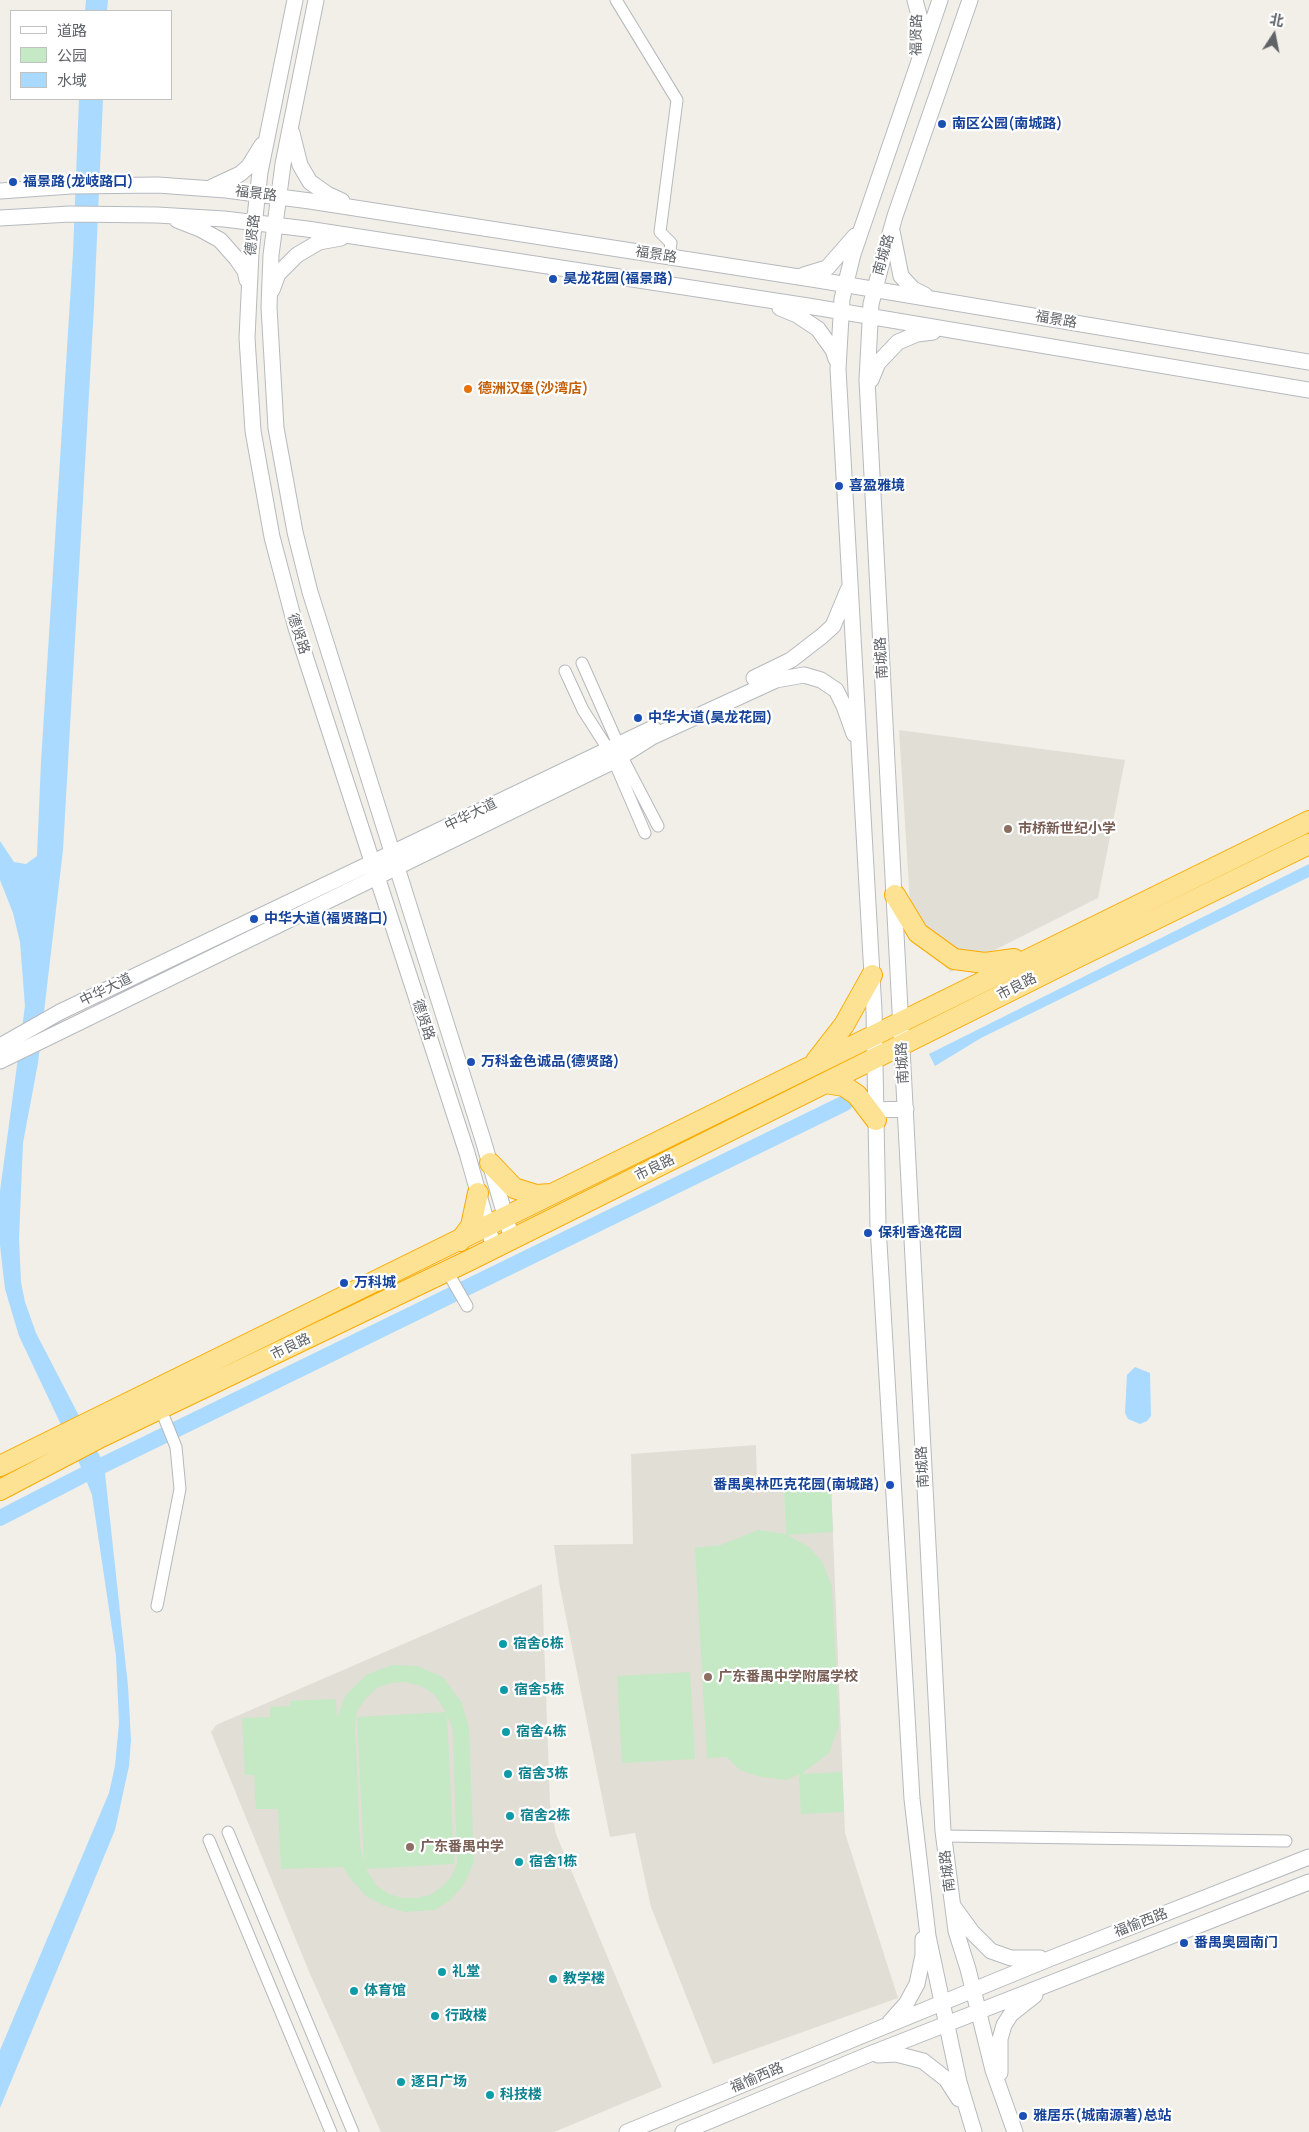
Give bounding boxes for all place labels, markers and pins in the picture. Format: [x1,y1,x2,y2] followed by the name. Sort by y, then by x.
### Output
[952,116,1063,132] place label: 南区公园(南城路)
[936,118,948,130] marker: 南区公园(南城路)
[23,174,134,190] place label: 福景路(龙岐路口)
[7,176,19,188] marker: 福景路(龙岐路口)
[563,271,674,287] place label: 昊龙花园(福景路)
[547,273,559,285] marker: 昊龙花园(福景路)
[478,381,589,397] place label: 德洲汉堡(沙湾店)
[462,383,474,395] marker: 德洲汉堡(沙湾店)
[849,478,905,494] place label: 喜盈雅境
[833,480,845,492] marker: 喜盈雅境
[648,710,773,726] place label: 中华大道(昊龙花园)
[632,712,644,724] marker: 中华大道(昊龙花园)
[1018,821,1116,837] place label: 市桥新世纪小学
[1002,823,1014,835] marker: 市桥新世纪小学
[264,911,389,927] place label: 中华大道(福贤路口)
[248,913,260,925] marker: 中华大道(福贤路口)
[481,1054,620,1070] place label: 万科金色诚品(德贤路)
[465,1056,477,1068] marker: 万科金色诚品(德贤路)
[878,1225,962,1241] place label: 保利香逸花园
[862,1227,874,1239] marker: 保利香逸花园
[354,1275,396,1291] place label: 万科城
[338,1277,350,1289] marker: 万科城
[713,1477,880,1493] place label: 番禺奥林匹克花园(南城路)
[884,1479,896,1491] marker: 番禺奥林匹克花园(南城路)
[513,1636,564,1652] place label: 宿舍6栋
[497,1638,509,1650] marker: 宿舍6栋
[718,1669,858,1685] place label: 广东番禺中学附属学校
[702,1671,714,1683] marker: 广东番禺中学附属学校
[514,1682,564,1698] place label: 宿舍5栋
[498,1684,510,1696] marker: 宿舍5栋
[516,1724,567,1740] place label: 宿舍4栋
[500,1726,512,1738] marker: 宿舍4栋
[518,1766,568,1782] place label: 宿舍3栋
[502,1768,514,1780] marker: 宿舍3栋
[520,1808,570,1824] place label: 宿舍2栋
[504,1810,516,1822] marker: 宿舍2栋
[420,1839,504,1855] place label: 广东番禺中学
[404,1841,416,1853] marker: 广东番禺中学
[529,1854,577,1870] place label: 宿舍1栋
[513,1856,525,1868] marker: 宿舍1栋
[1194,1935,1278,1951] place label: 番禺奥园南门
[1178,1937,1190,1949] marker: 番禺奥园南门
[452,1964,480,1980] place label: 礼堂
[436,1966,448,1978] marker: 礼堂
[563,1971,605,1987] place label: 教学楼
[547,1973,559,1985] marker: 教学楼
[364,1983,406,1999] place label: 体育馆
[348,1985,360,1997] marker: 体育馆
[445,2008,487,2024] place label: 行政楼
[429,2010,441,2022] marker: 行政楼
[411,2074,467,2090] place label: 逐日广场
[395,2076,407,2088] marker: 逐日广场
[500,2087,542,2103] place label: 科技楼
[484,2089,496,2101] marker: 科技楼
[1033,2108,1172,2124] place label: 雅居乐(城南源著)总站
[1017,2110,1029,2122] marker: 雅居乐(城南源著)总站

